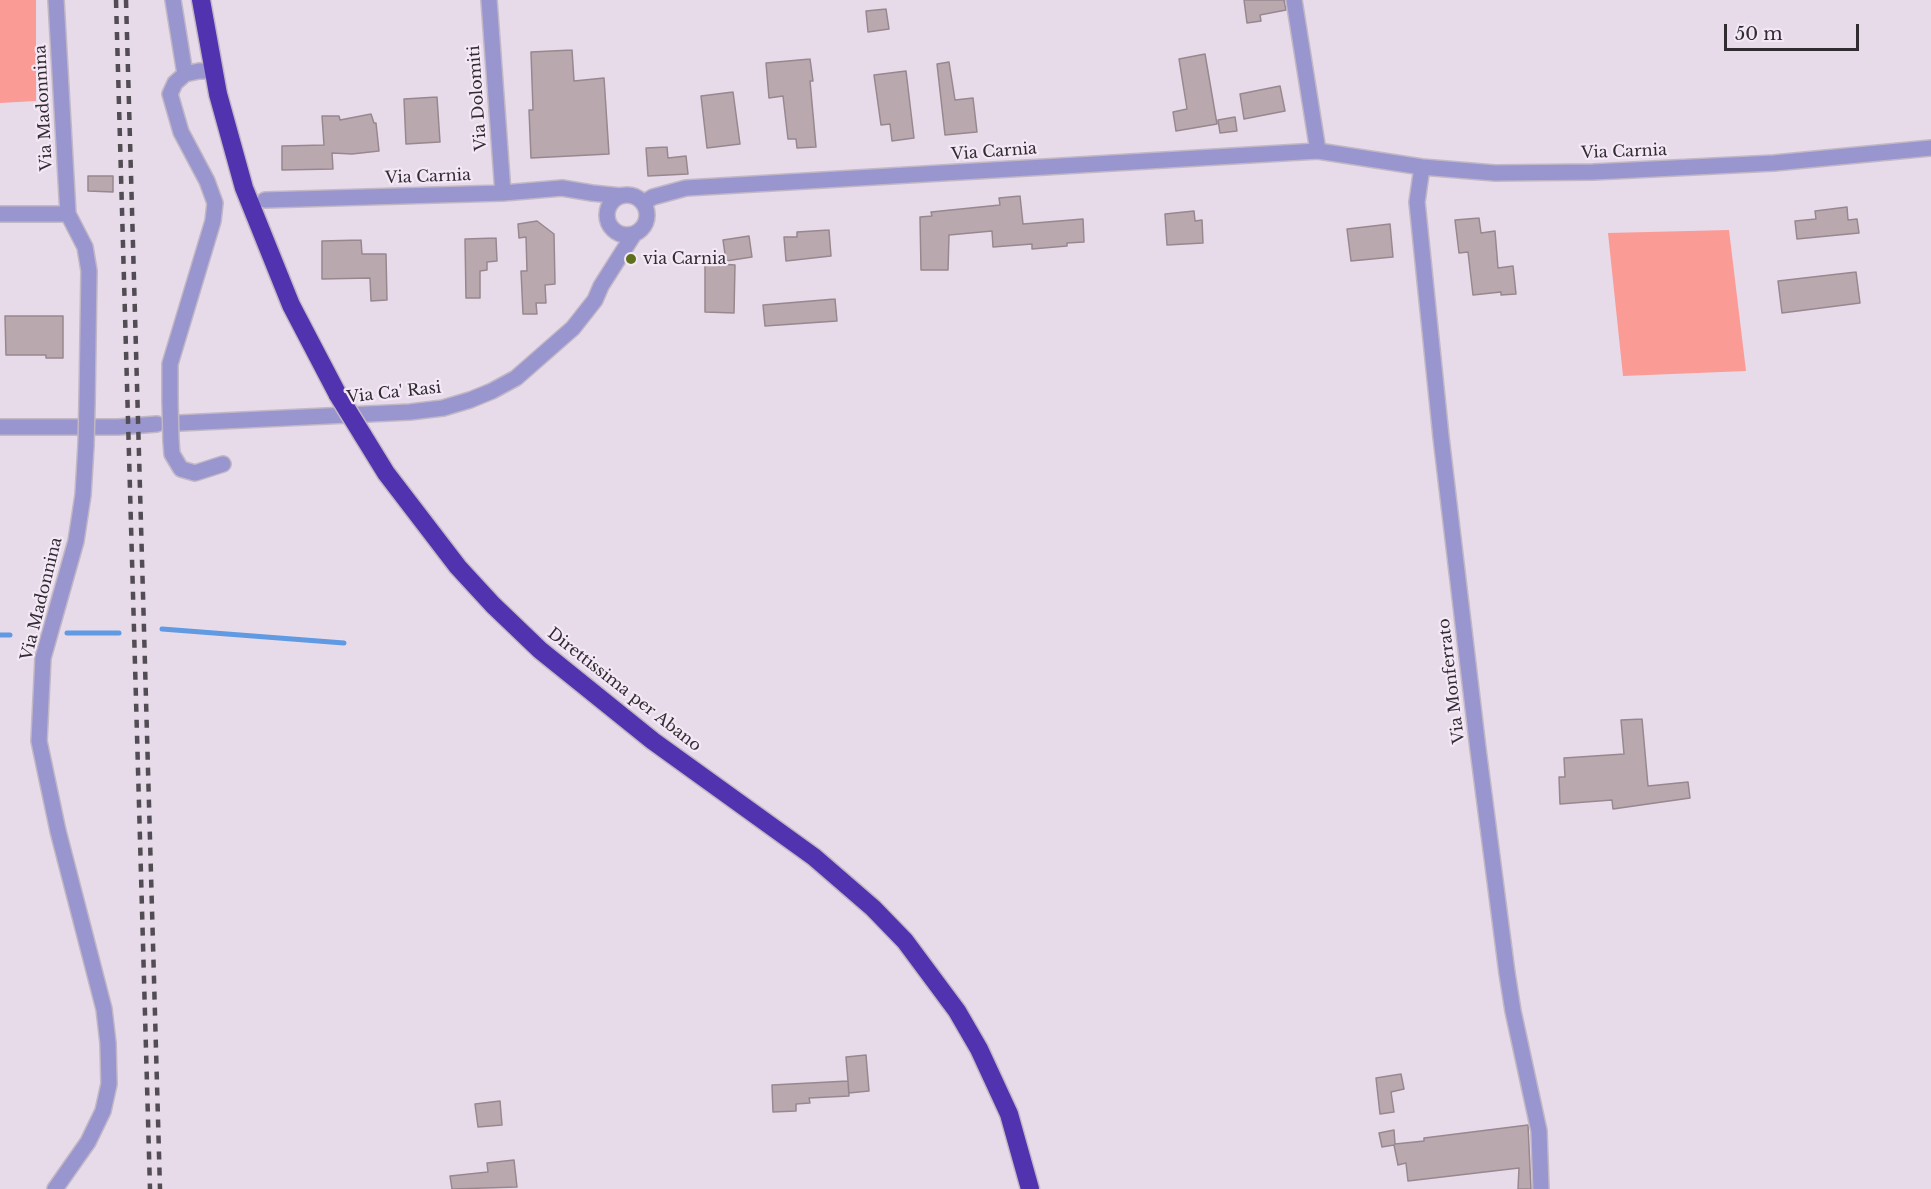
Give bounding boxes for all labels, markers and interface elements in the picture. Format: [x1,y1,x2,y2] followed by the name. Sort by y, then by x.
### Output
[1727,12,1862,50] scale bar
[1735,23,1783,45] text: 50 m
[31,44,57,172] street label: Via Madonnina
[465,45,491,151] street label: Via Dolomiti
[950,139,1038,165] street label: Via Carnia
[1581,141,1667,163] street label: Via Carnia
[385,166,471,188] street label: Via Carnia
[643,249,726,269] place label: via Carnia
[624,252,638,266] marker: via Carnia
[346,378,442,408] street label: Via Ca' Rasi
[17,535,67,663] street label: Via Madonnina
[1435,617,1469,745] street label: Via Monferrato
[543,624,705,756] street label: Direttissima per Abano

